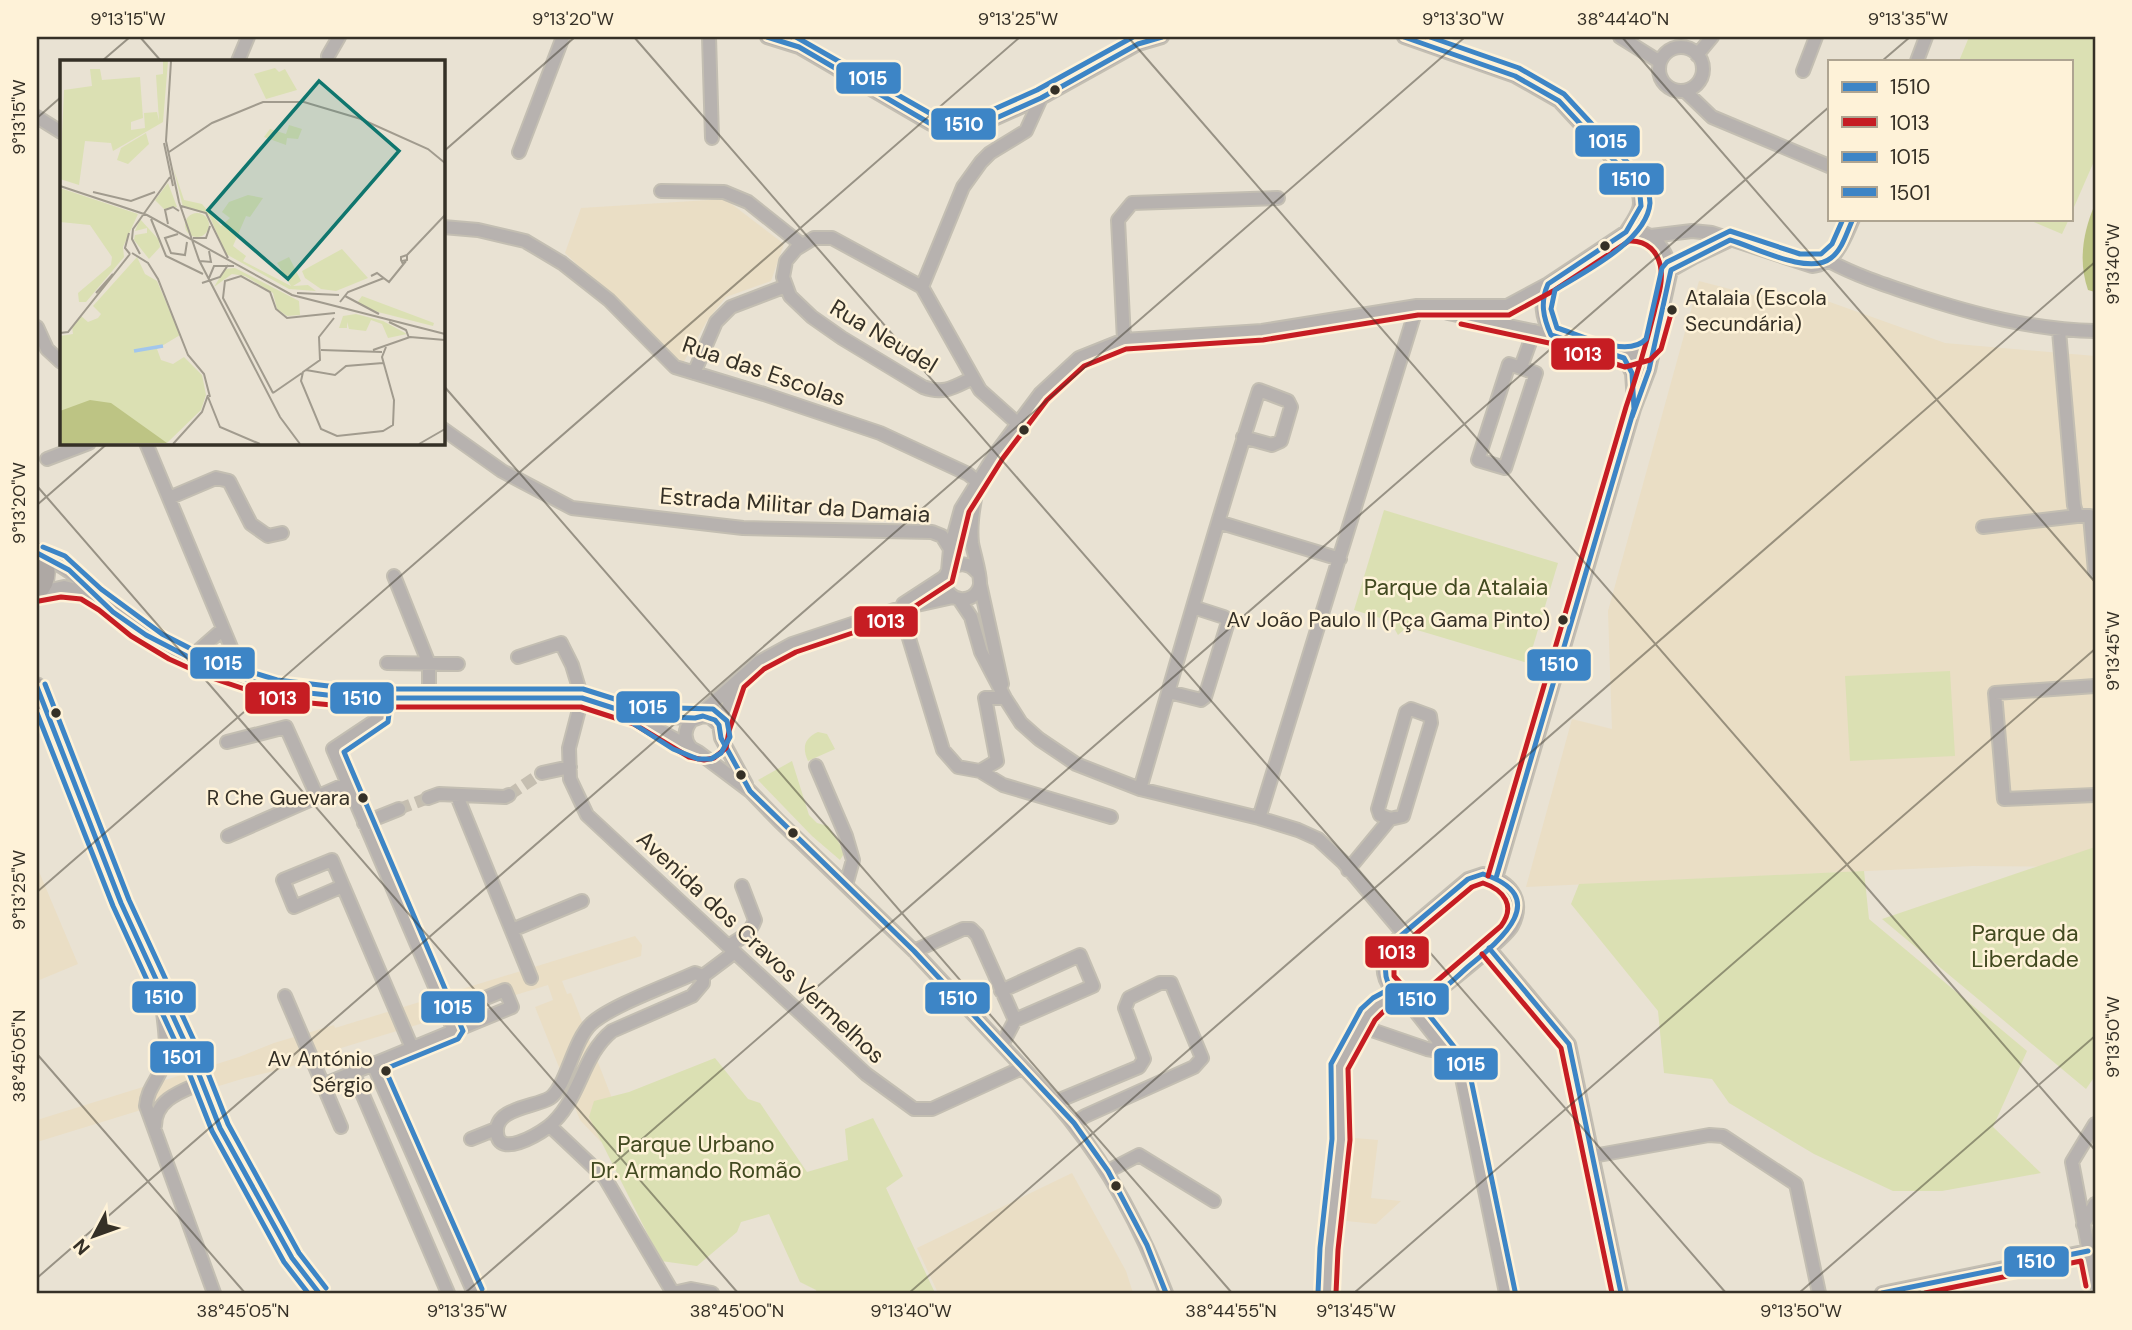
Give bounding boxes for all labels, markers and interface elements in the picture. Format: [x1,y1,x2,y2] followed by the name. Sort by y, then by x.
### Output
[90,7,166,31] text: 9°13'15"W
[532,7,614,31] text: 9°13'20"W
[978,7,1058,31] text: 9°13'25"W
[1422,7,1504,31] text: 9°13'30"W
[1577,7,1669,31] text: 38°44'40"N
[1868,7,1948,31] text: 9°13'35"W
[60,60,444,444] inset map
[1828,60,2072,220] legend
[835,61,902,95] line badge: 1015
[848,66,888,91] text: 1015
[1890,73,1930,101] text: 1510
[7,79,31,155] text: 9°13'15"W
[1048,83,1062,97] unlabelled marker
[930,107,997,141] line badge: 1510
[1890,109,1930,137] text: 1013
[944,112,984,137] text: 1510
[1574,124,1641,158] line badge: 1015
[1588,129,1628,154] text: 1015
[1890,143,1930,171] text: 1015
[1598,162,1665,196] line badge: 1510
[1611,167,1651,192] text: 1510
[1890,179,1930,207] text: 1501
[2101,223,2125,305] text: 9°13'40"W
[1598,239,1612,253] unlabelled marker
[1685,284,1827,338] place label: Atalaia (Escola Secundária)
[825,292,943,380] street label: Rua Neudel
[1665,303,1679,317] marker: Atalaia (Escola Secundária)
[678,329,850,413] street label: Rua das Escolas
[1550,337,1616,371] line badge: 1013
[1564,342,1602,367] text: 1013
[1017,423,1031,437] unlabelled marker
[7,462,31,544] text: 9°13'20"W
[659,481,931,529] street label: Estrada Militar da Damaia
[1364,572,1548,602] park label: Parque da Atalaia
[853,605,919,638] line badge: 1013
[1227,606,1550,634] place label: Av João Paulo II (Pça Gama Pinto)
[867,609,905,634] text: 1013
[2101,611,2125,691] text: 9°13'45"W
[1556,613,1570,627] marker: Av João Paulo II (Pça Gama Pinto)
[189,646,256,680] line badge: 1015
[1526,648,1592,682] line badge: 1510
[203,651,243,676] text: 1015
[1539,652,1579,677] text: 1510
[244,681,311,715] line badge: 1013
[329,681,395,715] line badge: 1510
[259,686,297,711] text: 1013
[342,686,382,711] text: 1510
[615,690,681,724] line badge: 1015
[628,695,668,720] text: 1015
[49,706,63,720] unlabelled marker
[734,768,748,782] unlabelled marker
[207,784,350,812] place label: R Che Guevara
[356,791,370,805] marker: R Che Guevara
[631,824,891,1070] street label: Avenida dos Cravos Vermelhos
[786,826,800,840] unlabelled marker
[7,850,31,930] text: 9°13'25"W
[1971,918,2079,974] park label: Parque da Liberdade
[1364,935,1430,969] line badge: 1013
[1378,940,1416,965] text: 1013
[131,980,197,1014] line badge: 1510
[924,981,991,1015] line badge: 1510
[1384,982,1450,1016] line badge: 1510
[144,985,184,1010] text: 1510
[938,986,978,1011] text: 1510
[1397,987,1437,1012] text: 1510
[420,990,486,1024] line badge: 1015
[433,995,473,1020] text: 1015
[2101,996,2125,1078] text: 9°13'50"W
[7,1010,31,1102] text: 38°45'05"N
[149,1040,215,1074] line badge: 1501
[162,1045,202,1070] text: 1501
[268,1045,373,1099] place label: Av António Sérgio
[1433,1047,1499,1081] line badge: 1015
[1446,1052,1486,1077] text: 1015
[379,1064,393,1078] marker: Av António Sérgio
[590,1129,802,1185] park label: Parque Urbano Dr. Armando Romão
[1109,1179,1123,1193] unlabelled marker
[60,1200,130,1270] north arrow
[68,1233,96,1260] text: N
[2003,1245,2070,1278] line badge: 1510
[2016,1249,2056,1274] text: 1510
[197,1299,289,1323] text: 38°45'05"N
[427,1299,507,1323] text: 9°13'35"W
[690,1299,784,1323] text: 38°45'00"N
[870,1299,952,1323] text: 9°13'40"W
[1185,1299,1277,1323] text: 38°44'55"N
[1316,1299,1396,1323] text: 9°13'45"W
[1760,1299,1842,1323] text: 9°13'50"W

